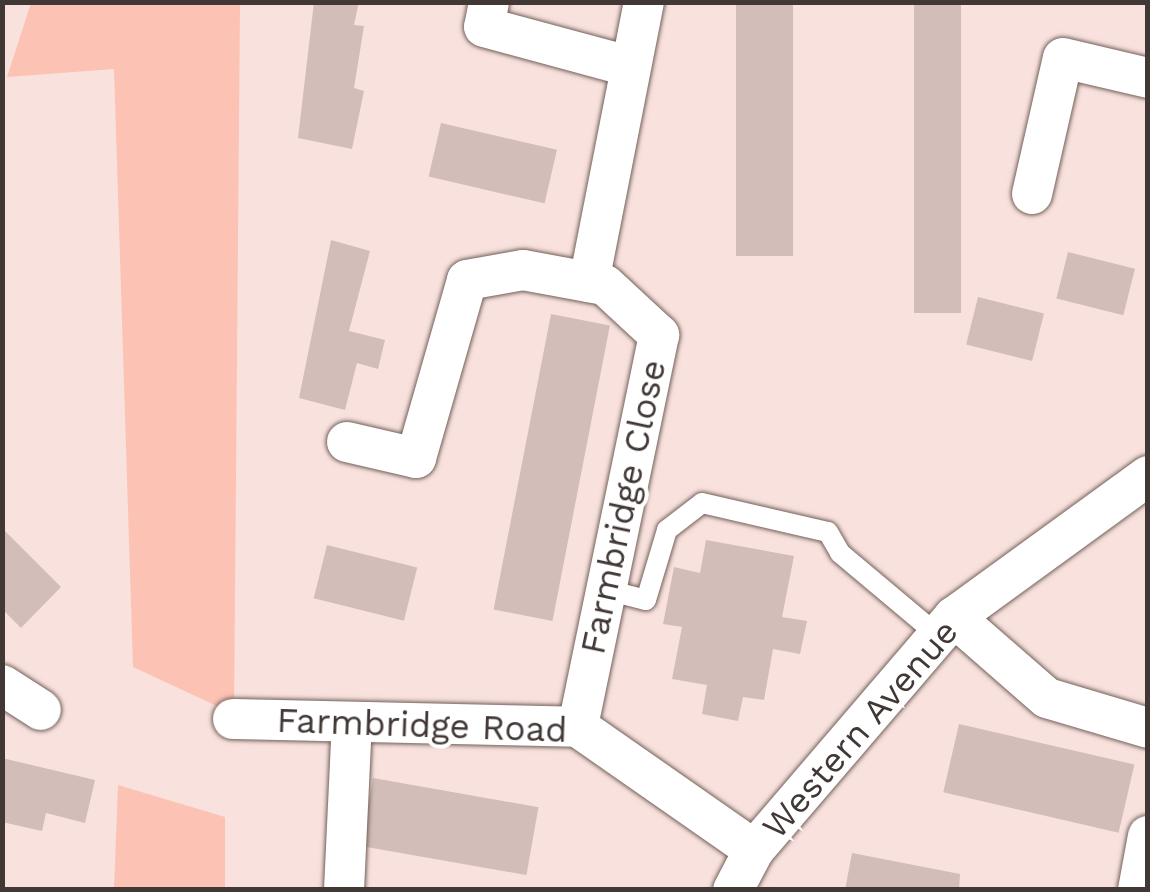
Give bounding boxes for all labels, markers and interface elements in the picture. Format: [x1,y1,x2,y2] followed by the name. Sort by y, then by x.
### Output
[571,356,675,658] street label: Farmbridge Close
[753,610,967,848] street label: Western Avenue
[276,699,568,751] street label: Farmbridge Road

